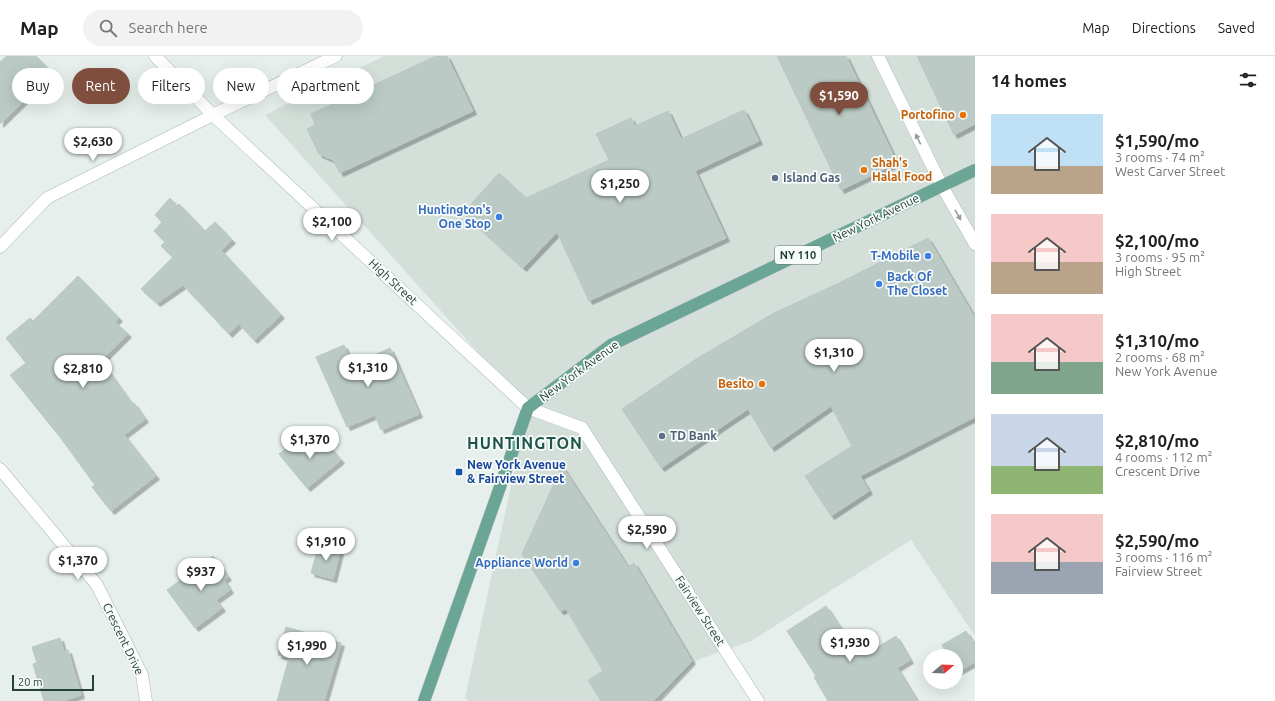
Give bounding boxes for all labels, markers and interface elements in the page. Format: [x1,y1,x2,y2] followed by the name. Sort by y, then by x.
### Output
[83,10,363,46] search box
[20,17,59,39] text: Map
[97,17,119,39] icon: search
[129,19,208,36] text: Search here
[1082,20,1110,36] text: Map
[1132,20,1196,36] text: Directions
[1218,20,1255,36] text: Saved
[12,68,64,104] chip: Buy
[72,68,130,104] chip: Rent
[138,68,205,104] chip: Filters
[213,68,269,104] chip: New
[277,68,374,104] chip: Apartment
[1237,69,1259,91] icon: filters
[991,71,1067,90] text: 14 homes
[806,82,872,116] pin: $1,590
[819,88,859,102] text: $1,590
[901,108,955,121] place label: Portofino
[958,110,968,120] marker: Portofino
[60,128,126,162] pin: $2,630
[1023,130,1071,178] icon: home
[1115,131,1199,150] text: $1,590/mo
[915,133,921,144] one-way arrow
[73,134,113,148] text: $2,630
[1115,150,1205,164] text: 3 rooms · 74 m²
[872,156,932,183] place label: Shah's Halal Food
[1115,164,1225,178] text: West Carver Street
[859,165,869,175] marker: Shah's Halal Food
[587,170,653,204] pin: $1,250
[783,171,840,184] place label: Island Gas
[770,173,780,183] marker: Island Gas
[600,176,640,190] text: $1,250
[830,191,921,244] street label: New York Avenue
[418,203,491,230] place label: Huntington's One Stop
[299,208,365,242] pin: $2,100
[955,209,962,221] one-way arrow
[494,212,504,222] marker: Huntington's One Stop
[312,214,352,228] text: $2,100
[1023,230,1071,278] icon: home
[1115,231,1199,250] text: $2,100/mo
[775,246,821,264] road number: NY 110
[871,249,920,262] place label: T-Mobile
[1115,250,1205,264] text: 3 rooms · 95 m²
[923,251,933,261] marker: T-Mobile
[366,256,420,307] street label: High Street
[1115,264,1181,278] text: High Street
[887,270,947,297] place label: Back Of The Closet
[874,279,884,289] marker: Back Of The Closet
[1023,330,1071,378] icon: home
[1115,331,1199,350] text: $1,310/mo
[537,338,621,404] street label: New York Avenue
[801,339,867,373] pin: $1,310
[814,345,854,359] text: $1,310
[1115,350,1205,364] text: 2 rooms · 68 m²
[335,354,401,388] pin: $1,310
[50,355,116,389] pin: $2,810
[348,360,388,374] text: $1,310
[63,361,103,375] text: $2,810
[1115,364,1217,378] text: New York Avenue
[718,377,754,390] place label: Besito
[757,379,767,389] marker: Besito
[277,426,343,460] pin: $1,370
[670,429,717,442] place label: TD Bank
[1023,430,1071,478] icon: home
[657,431,667,441] marker: TD Bank
[1115,431,1199,450] text: $2,810/mo
[290,432,330,446] text: $1,370
[467,434,583,452] district label: HUNTINGTON
[1115,450,1212,464] text: 4 rooms · 112 m²
[467,458,566,485] place label: New York Avenue & Fairview Street
[1115,464,1200,478] text: Crescent Drive
[454,467,464,477] marker: New York Avenue & Fairview Street
[614,516,680,550] pin: $2,590
[627,522,667,536] text: $2,590
[293,528,359,562] pin: $1,910
[1023,530,1071,578] icon: home
[1115,531,1199,550] text: $2,590/mo
[306,534,346,548] text: $1,910
[45,547,111,581] pin: $1,370
[1115,550,1212,564] text: 3 rooms · 116 m²
[58,553,98,567] text: $1,370
[475,556,568,569] place label: Appliance World
[177,558,225,592] pin: $937
[571,558,581,568] marker: Appliance World
[186,564,216,578] text: $937
[1115,564,1202,578] text: Fairview Street
[673,573,728,648] street label: Fairview Street
[100,601,147,677] street label: Crescent Drive
[817,629,883,663] pin: $1,930
[274,632,340,666] pin: $1,990
[830,635,870,649] text: $1,930
[287,638,327,652] text: $1,990
[923,649,963,689] north arrow
[923,649,963,689] map controls
[12,673,94,692] scale bar
[18,676,42,688] text: 20 m

